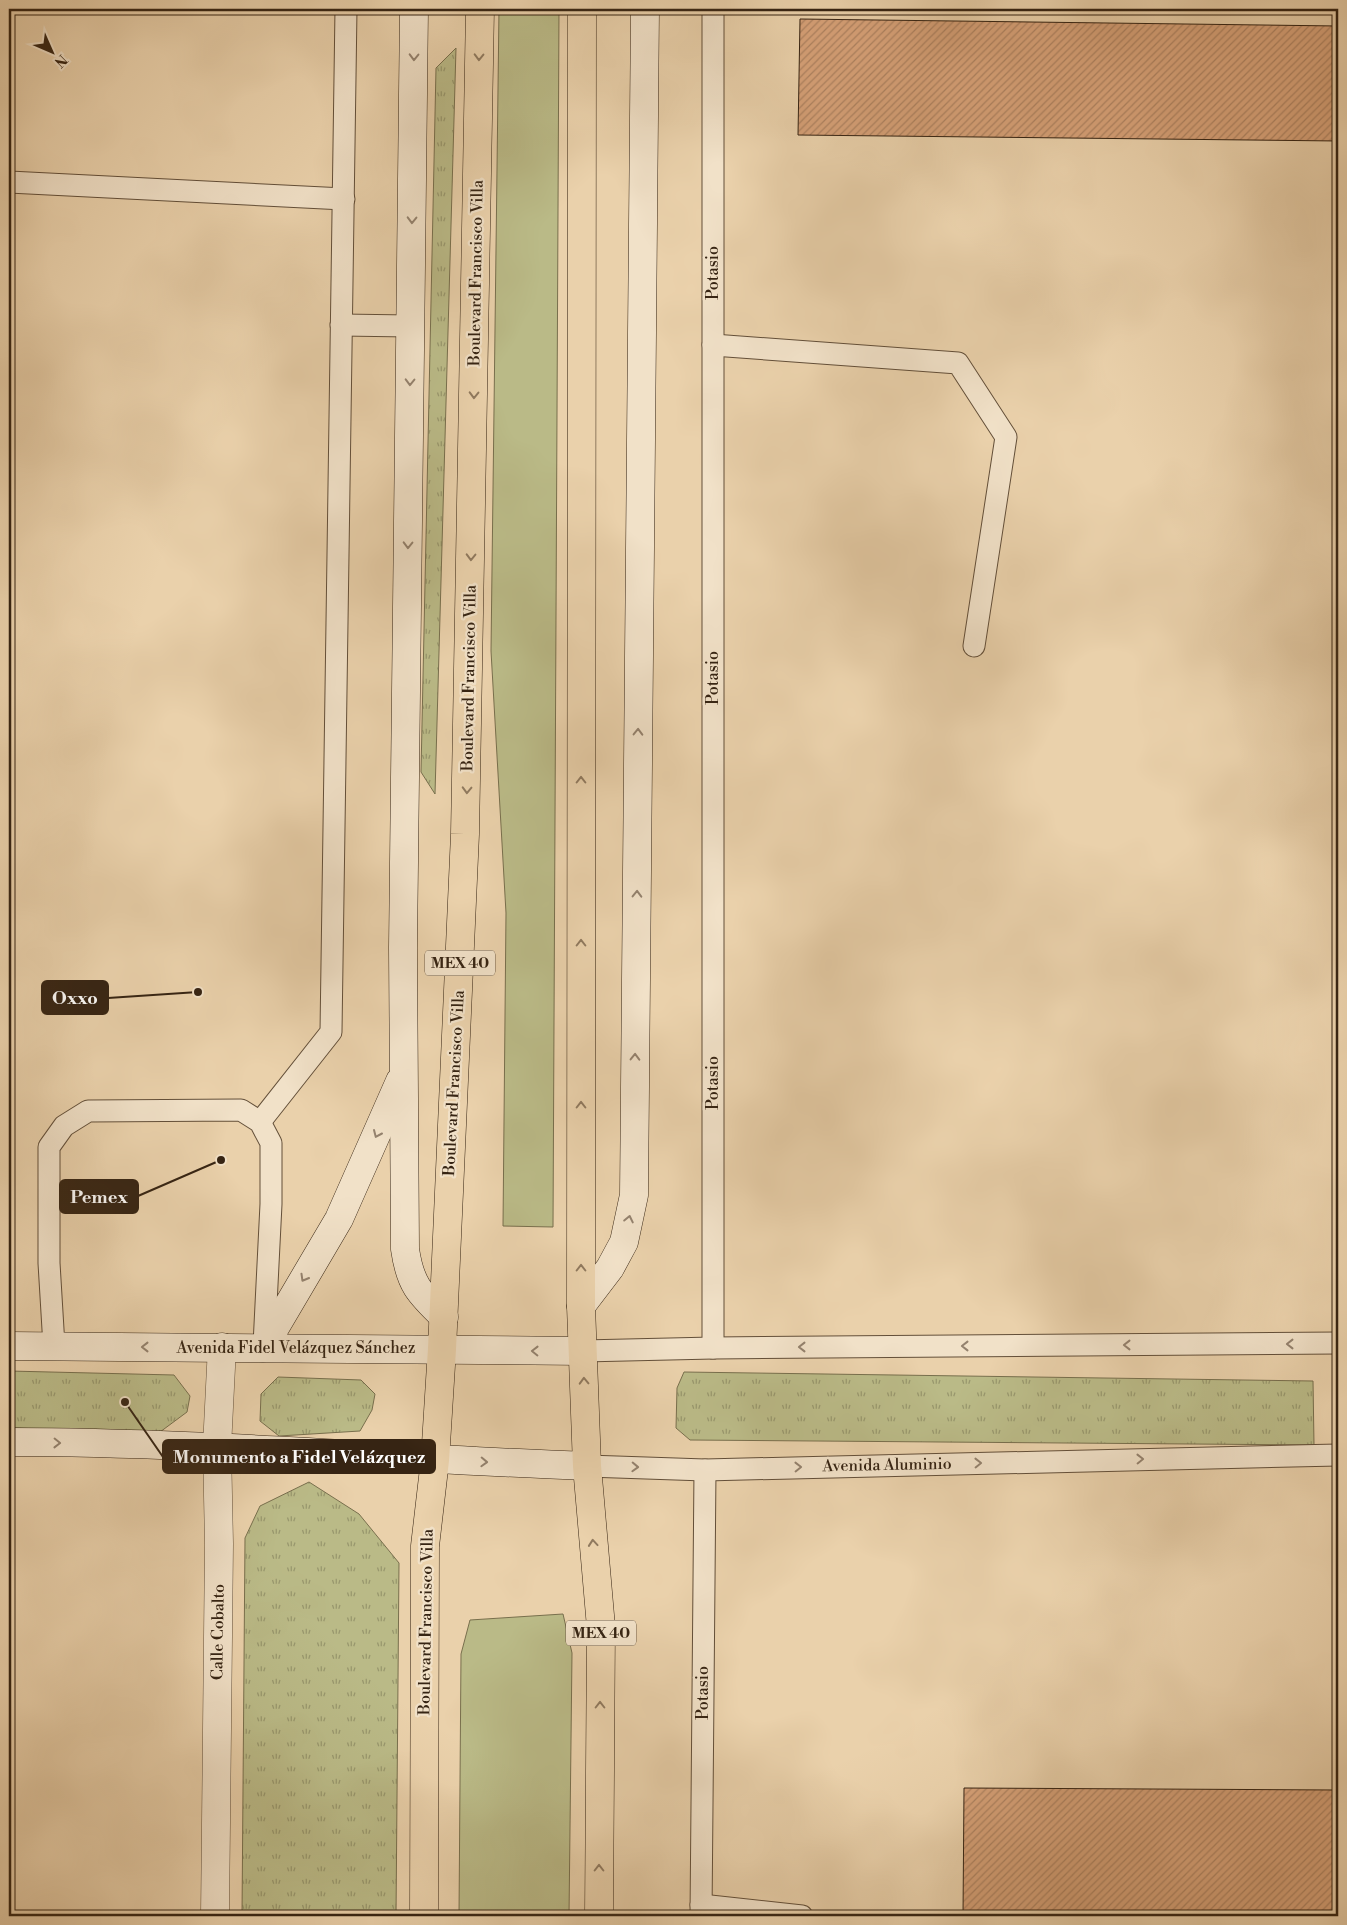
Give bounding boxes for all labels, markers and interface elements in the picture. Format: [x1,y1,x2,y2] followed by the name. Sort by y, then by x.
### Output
[28,28,78,78] north arrow
[50,50,71,71] text: N
[408,54,419,62] one-way arrow
[474,54,484,62] one-way arrow
[464,179,488,367] street label: Boulevard Francisco Villa
[406,216,417,224] one-way arrow
[703,246,723,300] street label: Potasio
[404,379,415,387] one-way arrow
[469,392,479,399] one-way arrow
[403,542,413,549] one-way arrow
[466,554,476,562] one-way arrow
[457,584,481,772] street label: Boulevard Francisco Villa
[703,651,723,705] street label: Potasio
[633,728,644,736] one-way arrow
[576,776,586,784] one-way arrow
[461,786,472,794] one-way arrow
[632,890,642,898] one-way arrow
[576,938,586,946] one-way arrow
[425,950,495,976] road number: MEX 40
[42,981,108,1014] callout: Oxxo
[52,987,98,1010] text: Oxxo
[439,989,469,1178] street label: Boulevard Francisco Villa
[630,1053,640,1060] one-way arrow
[703,1056,723,1110] street label: Potasio
[576,1101,586,1108] one-way arrow
[372,1129,383,1138] one-way arrow
[60,1180,138,1213] callout: Pemex
[70,1186,128,1209] text: Pemex
[623,1214,634,1223] one-way arrow
[576,1263,586,1271] one-way arrow
[300,1273,310,1282] one-way arrow
[176,1338,415,1358] street label: Avenida Fidel Velázquez Sánchez
[1285,1339,1293,1349] one-way arrow
[1123,1340,1130,1350] one-way arrow
[960,1341,968,1351] one-way arrow
[140,1342,148,1352] one-way arrow
[798,1342,806,1352] one-way arrow
[530,1345,538,1356] one-way arrow
[579,1376,589,1384] one-way arrow
[54,1438,62,1448] one-way arrow
[163,1440,435,1473] callout: Monumento a Fidel Velázquez
[173,1446,426,1469] text: Monumento a Fidel Velázquez
[821,1454,952,1476] street label: Avenida Aluminio
[1136,1454,1144,1464] one-way arrow
[480,1457,488,1467] one-way arrow
[974,1458,982,1468] one-way arrow
[632,1462,640,1473] one-way arrow
[794,1462,802,1473] one-way arrow
[414,1528,438,1716] street label: Boulevard Francisco Villa
[588,1539,599,1547] one-way arrow
[207,1584,229,1680] street label: Calle Cobalto
[566,1620,636,1646] road number: MEX 40
[693,1666,713,1720] street label: Potasio
[595,1701,605,1708] one-way arrow
[594,1863,604,1871] one-way arrow

